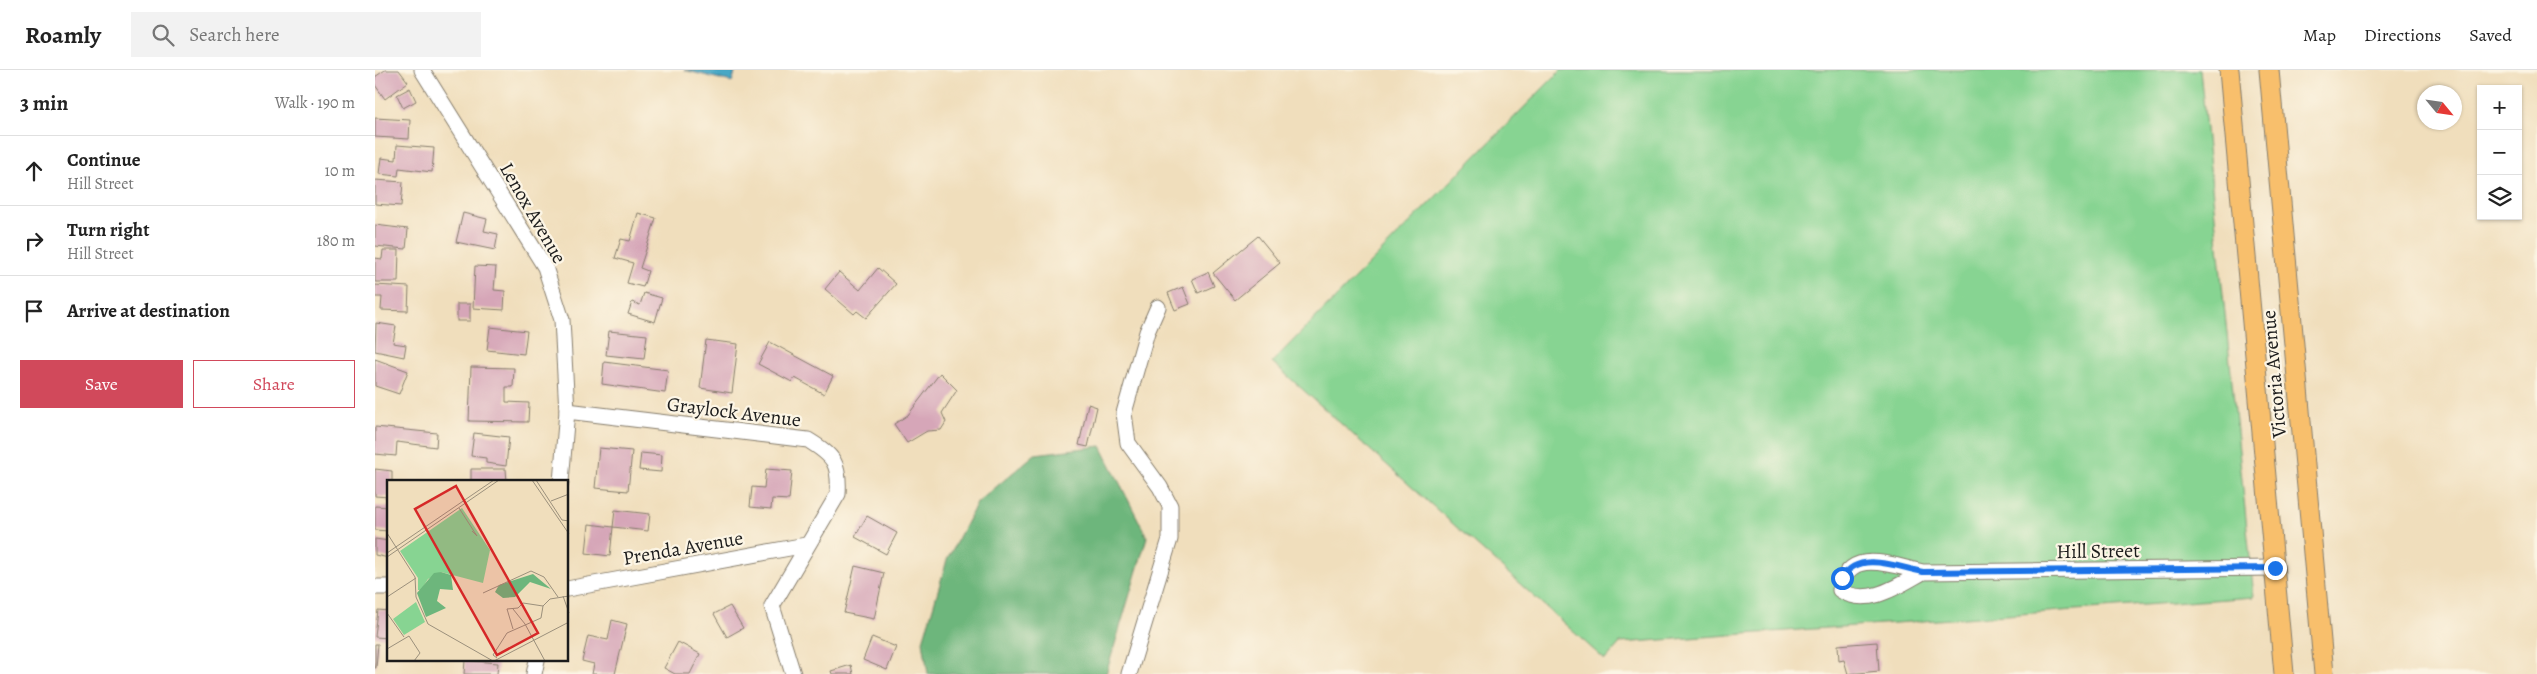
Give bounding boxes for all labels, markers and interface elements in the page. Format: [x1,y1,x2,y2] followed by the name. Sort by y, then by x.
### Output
[131,12,481,57] search box
[25,19,101,51] text: Roamly
[149,21,177,49] icon: search
[189,22,280,48] text: Search here
[2303,23,2336,47] text: Map
[2364,23,2441,47] text: Directions
[2469,23,2512,47] text: Saved
[2417,85,2462,130] north arrow
[2477,85,2522,220] map controls
[2477,85,2522,130] button: +
[20,89,68,117] text: 3 min
[275,92,355,114] text: Walk · 190 m
[2477,130,2522,175] button: −
[67,147,141,173] text: Continue
[20,157,48,185] icon: ahead
[493,157,573,269] street label: Lenox Avenue
[325,160,355,182] text: 10 m
[67,173,134,195] text: Hill Street
[2477,175,2522,220] button: layers
[67,217,149,243] text: Turn right
[20,227,48,255] icon: right
[317,230,355,252] text: 180 m
[67,243,134,265] text: Hill Street
[20,297,48,325] icon: arrive
[67,298,230,324] text: Arrive at destination
[2255,309,2293,440] street label: Victoria Avenue
[20,360,183,408] button: Save
[193,360,355,408] button: Share
[665,390,803,434] street label: Graylock Avenue
[387,480,569,662] inset map
[621,524,745,572] street label: Prenda Avenue
[2056,537,2140,565] street label: Hill Street
[2264,557,2287,580] route end
[1831,567,1854,590] route start

